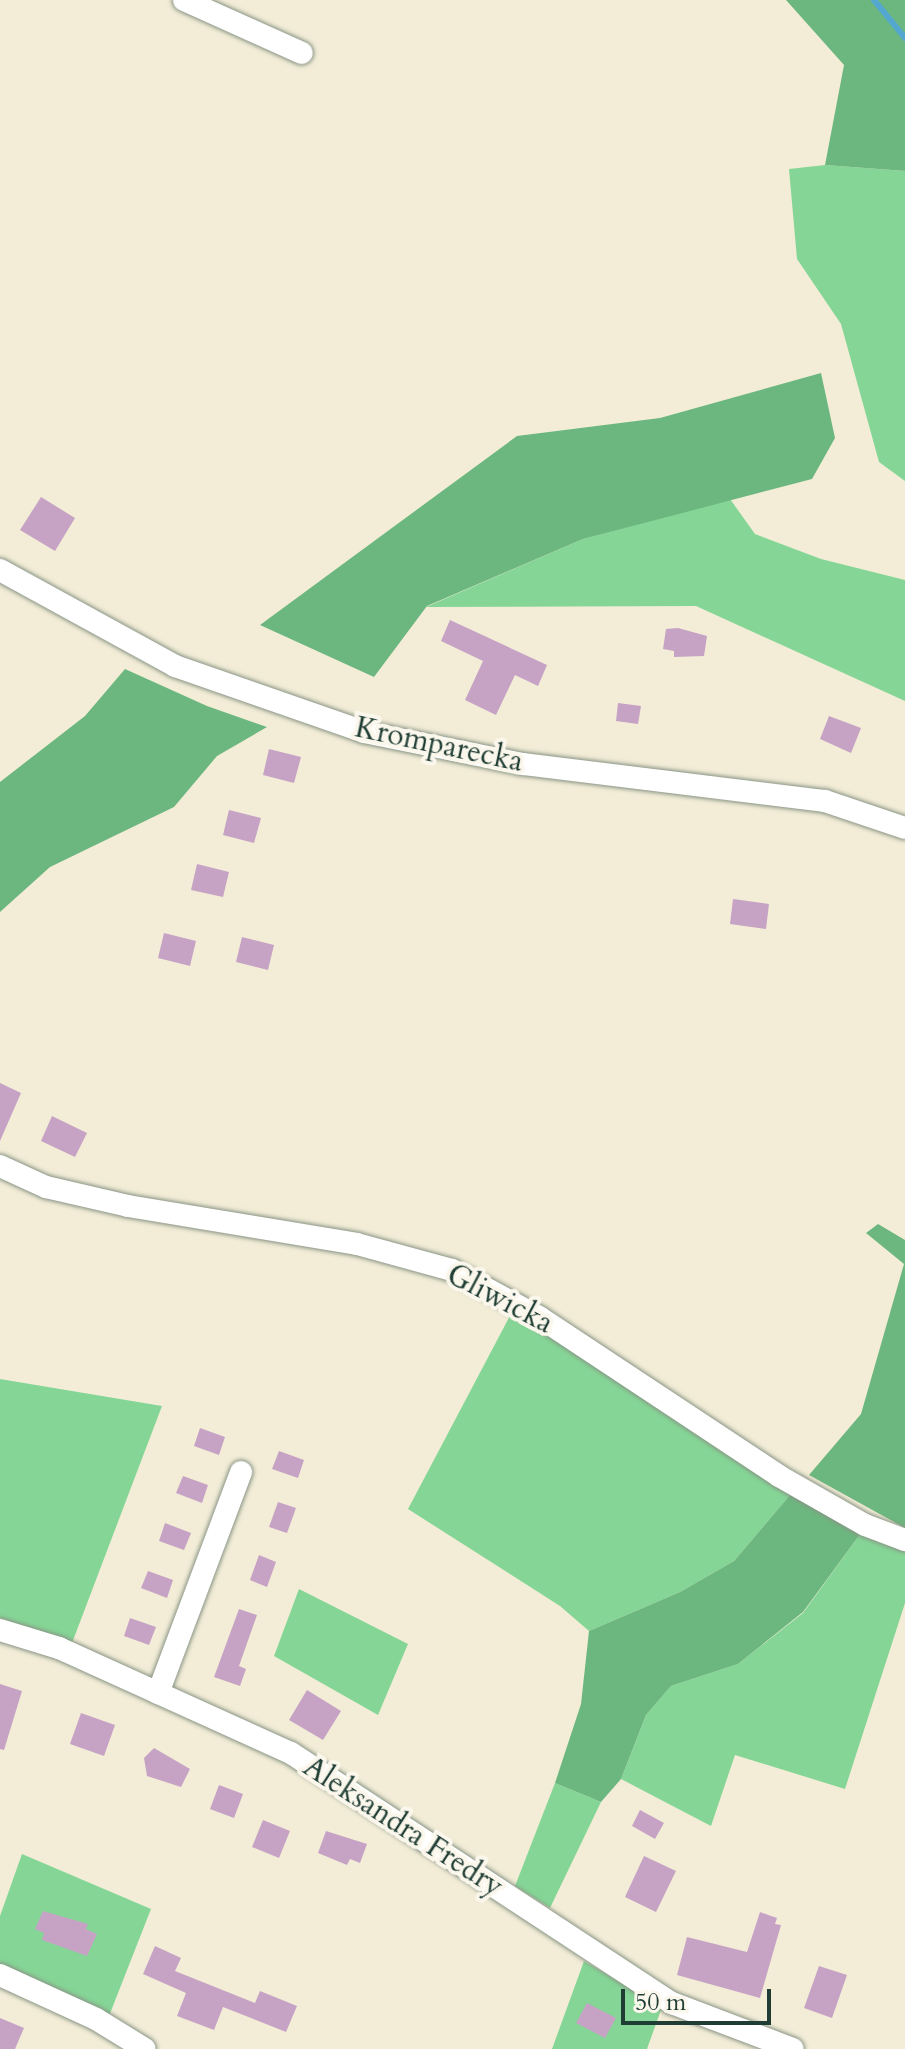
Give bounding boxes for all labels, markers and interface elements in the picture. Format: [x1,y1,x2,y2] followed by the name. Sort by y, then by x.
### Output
[352,710,526,780] street label: Kromparecka
[441,1256,559,1342] street label: Gliwicka
[296,1749,510,1905] street label: Aleksandra Fredry
[625,1973,775,2023] scale bar
[635,1986,686,2019] text: 50 m

